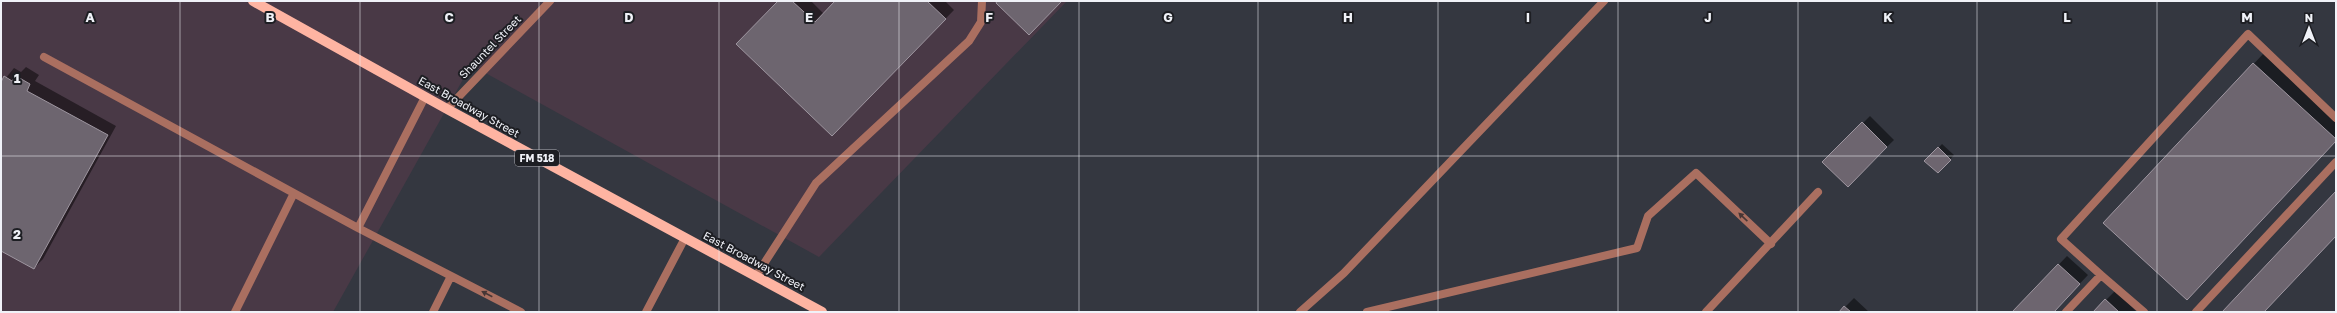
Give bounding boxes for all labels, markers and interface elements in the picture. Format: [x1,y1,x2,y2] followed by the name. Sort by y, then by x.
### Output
[2289,8,2329,48] north arrow
[85,9,95,25] text: A
[265,9,275,25] text: B
[444,9,454,25] text: C
[624,9,634,25] text: D
[805,9,813,25] text: E
[985,9,993,25] text: F
[1163,9,1173,25] text: G
[1343,9,1353,25] text: H
[1526,9,1530,25] text: I
[1704,9,1712,25] text: J
[1883,9,1893,25] text: K
[2063,9,2071,25] text: L
[2241,9,2253,25] text: M
[2305,11,2313,24] text: N
[456,12,523,81] street label: Shauntel Street
[14,70,21,86] text: 1
[417,73,522,140] street label: East Broadway Street
[515,150,559,166] road number: FM 518
[1738,212,1748,222] one-way arrow
[13,226,21,242] text: 2
[701,228,807,293] street label: East Broadway Street
[481,291,492,297] one-way arrow

